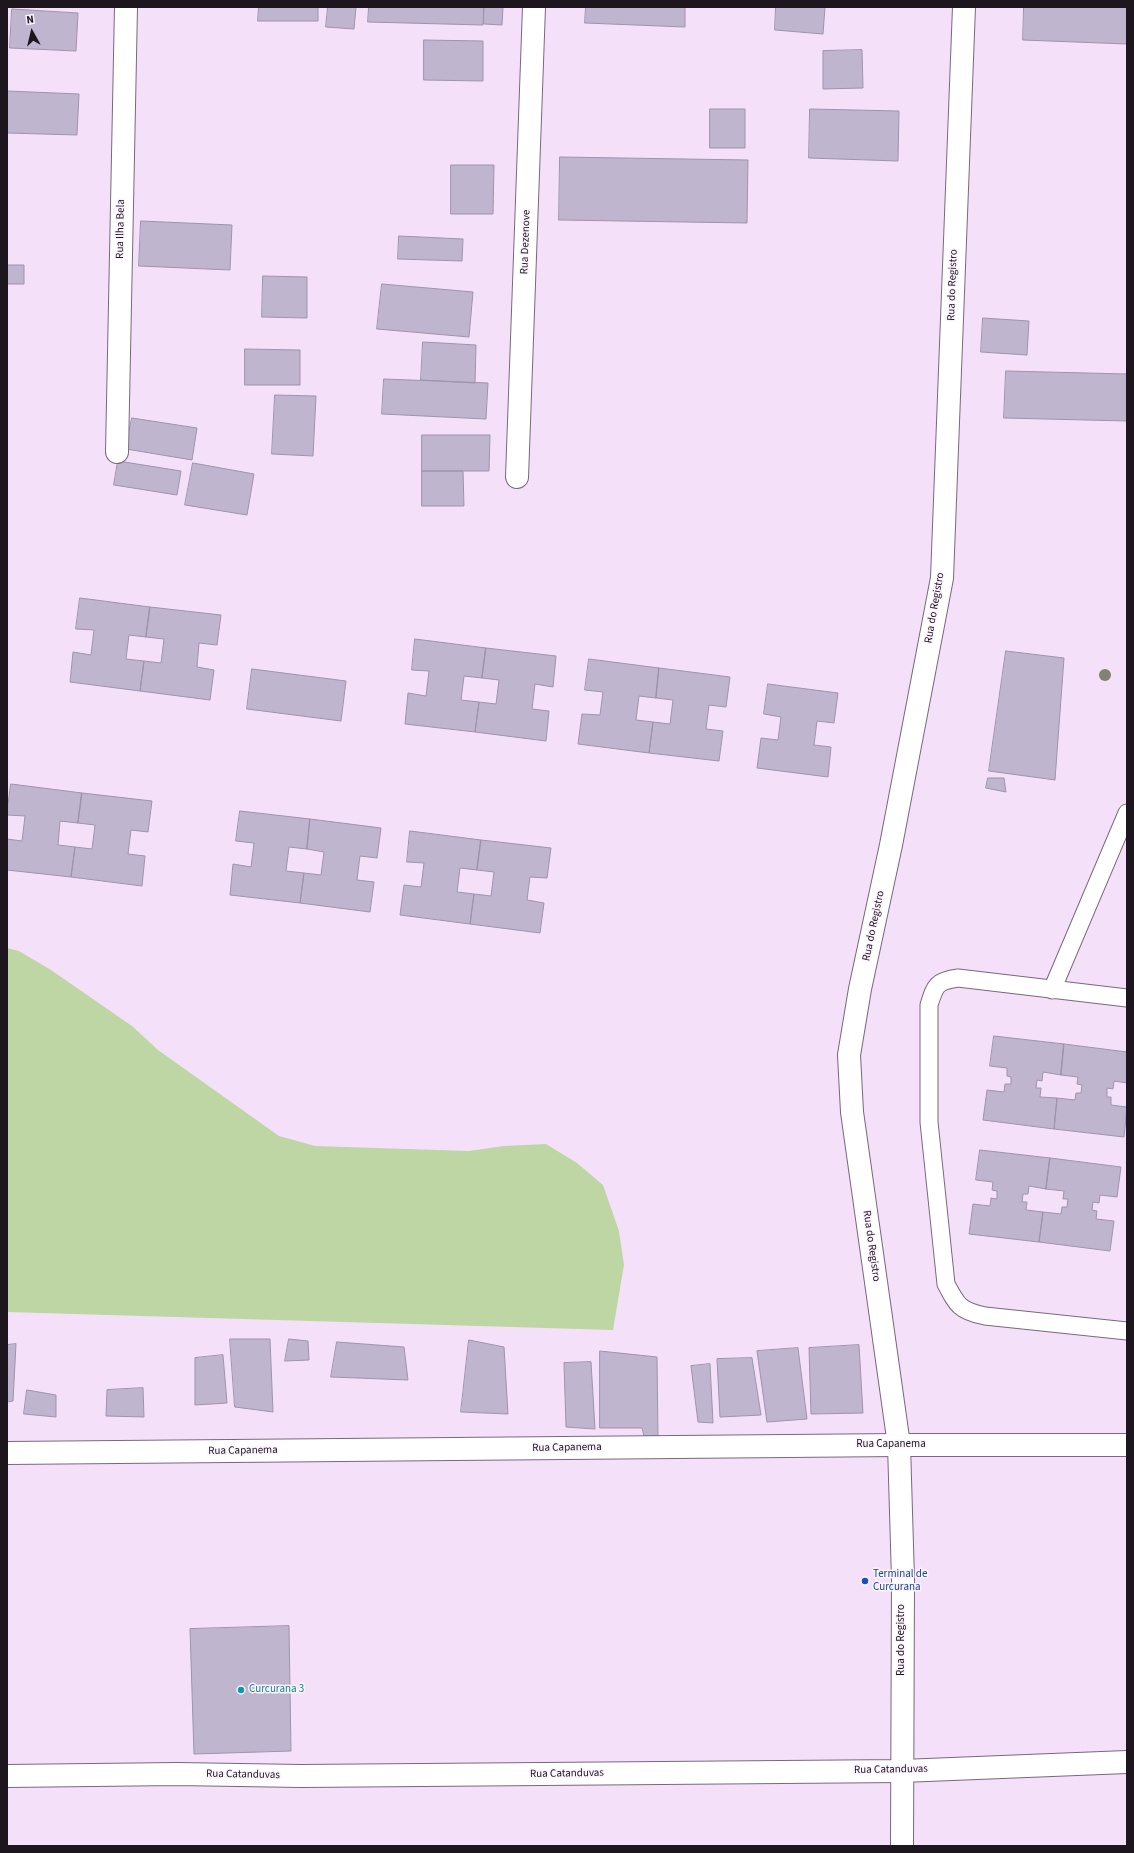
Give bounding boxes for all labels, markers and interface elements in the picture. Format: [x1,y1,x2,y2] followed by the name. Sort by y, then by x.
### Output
[12,12,52,52] north arrow
[26,12,35,28] text: N
[114,199,128,259] street label: Rua Ilha Bela
[518,209,534,275] street label: Rua Dezenove
[945,249,961,321] street label: Rua do Registro
[922,572,948,644] street label: Rua do Registro
[860,890,888,962] street label: Rua do Registro
[859,1210,883,1282] street label: Rua do Registro
[856,1438,926,1452] street label: Rua Capanema
[532,1441,602,1455] street label: Rua Capanema
[208,1444,278,1458] street label: Rua Capanema
[873,1568,927,1594] place label: Terminal de Curcurana
[860,1576,870,1586] marker: Terminal de Curcurana
[895,1604,909,1676] street label: Rua do Registro
[249,1683,304,1697] place label: Curcurana 3
[236,1685,246,1695] marker: Curcurana 3
[854,1763,928,1777] street label: Rua Catanduvas
[530,1767,604,1781] street label: Rua Catanduvas
[206,1768,280,1782] street label: Rua Catanduvas

